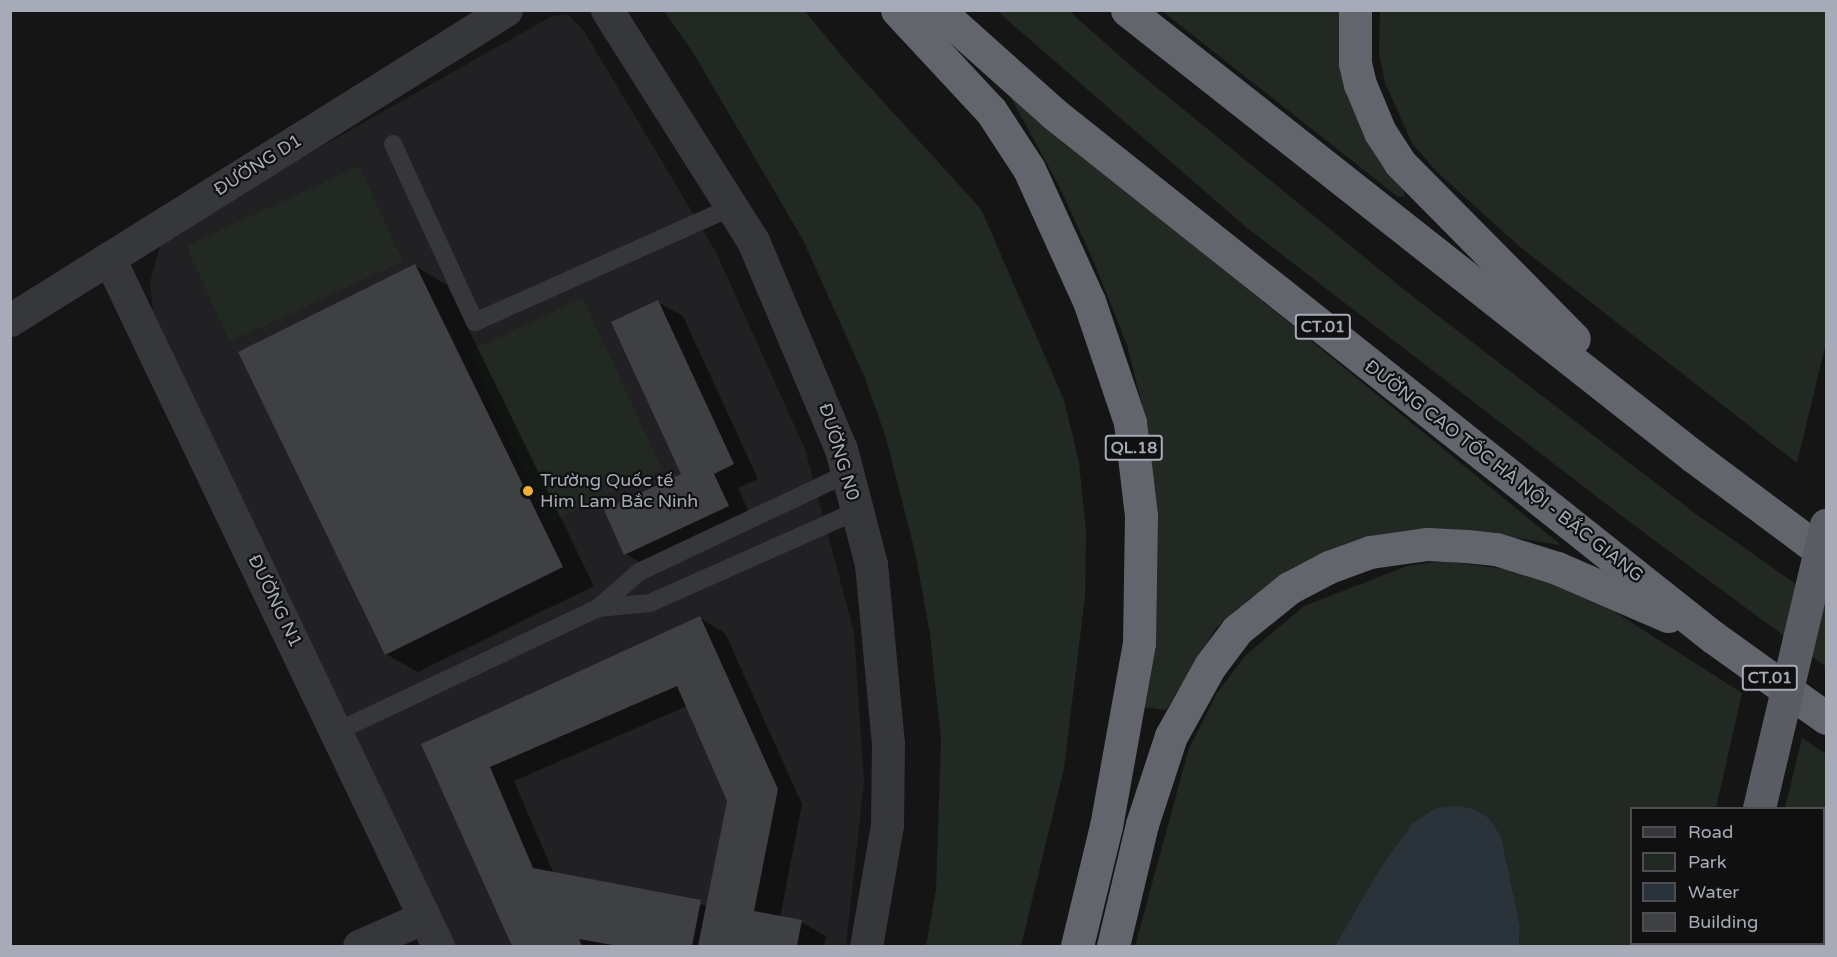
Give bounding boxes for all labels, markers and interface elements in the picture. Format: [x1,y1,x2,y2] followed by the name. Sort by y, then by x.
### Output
[210,129,306,201] street label: ĐƯỜNG D1
[1294,314,1352,340] road number: CT.01
[1360,355,1648,587] street label: ĐƯỜNG CAO TỐC HÀ NỘI - BẮC GIANG
[814,401,864,503] street label: ĐƯỜNG N0
[1104,435,1164,461] road number: QL.18
[540,470,698,512] place label: Trường Quốc tế Him Lam Bắc Ninh
[521,484,535,498] marker: Trường Quốc tế Him Lam Bắc Ninh
[243,551,307,651] street label: ĐƯỜNG N1
[1742,665,1798,691] road number: CT.01
[1630,807,1825,945] legend
[1688,821,1733,843] text: Road
[1688,851,1726,873] text: Park
[1688,881,1739,903] text: Water
[1688,911,1758,933] text: Building

